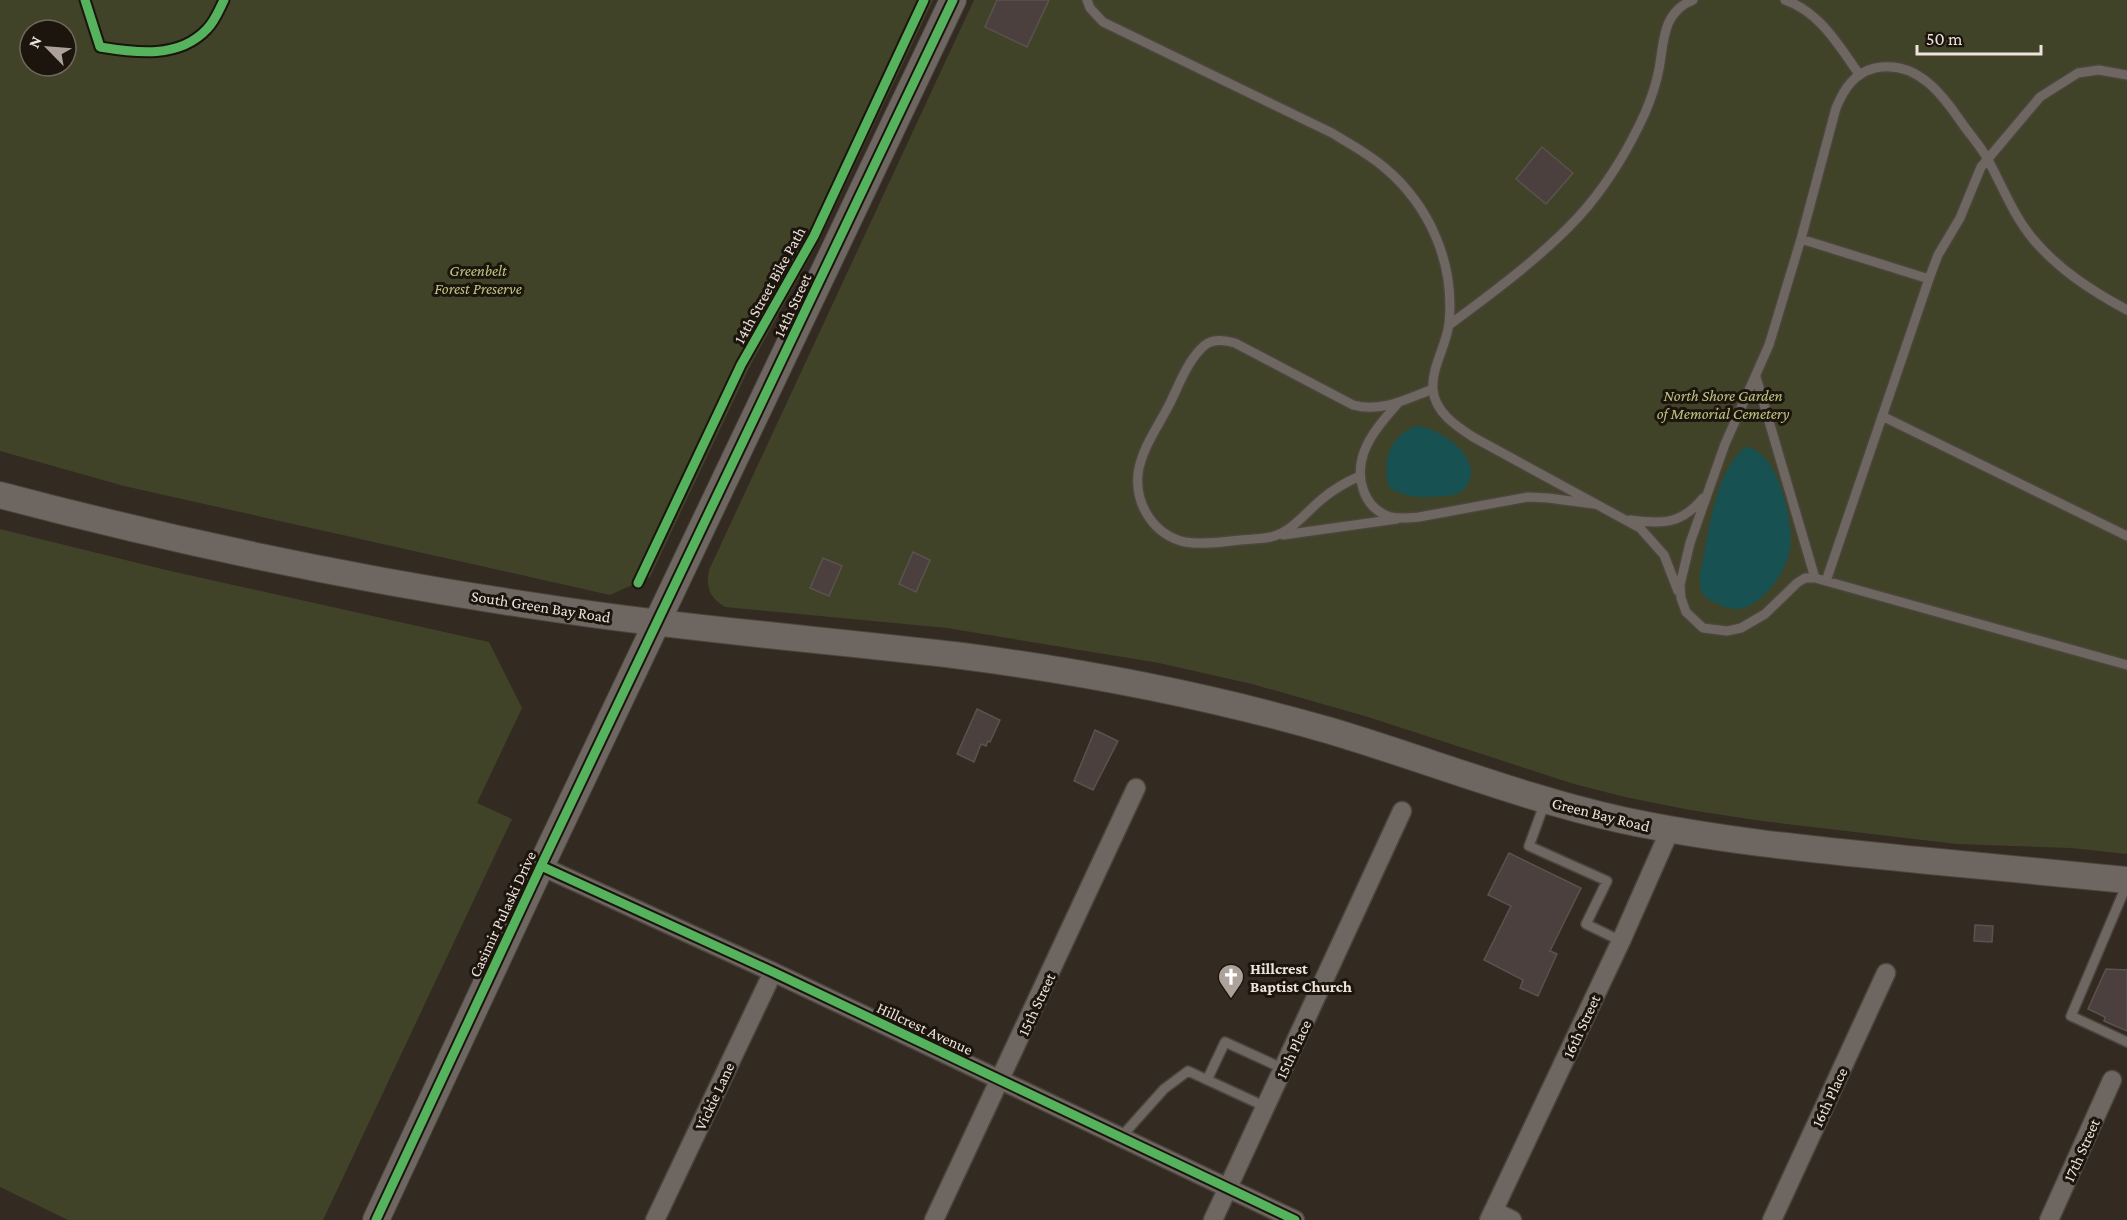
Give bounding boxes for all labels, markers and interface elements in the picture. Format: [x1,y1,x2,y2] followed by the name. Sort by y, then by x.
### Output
[18,18,78,78] north arrow
[1917,18,2042,56] scale bar
[1926,29,1963,49] text: 50 m
[25,33,45,50] text: N
[729,223,809,347] street label: 14th Street Bike Path
[434,262,522,297] park label: Greenbelt Forest Preserve
[769,270,815,340] street label: 14th Street
[1657,387,1790,423] park label: North Shore Garden of Memorial Cemetery
[470,587,612,627] street label: South Green Bay Road
[1550,794,1652,836] street label: Green Bay Road
[466,849,539,980] street label: Casimir Pulaski Drive
[1250,960,1352,995] place label: Hillcrest Baptist Church
[1216,962,1246,1000] church icon: Hillcrest Baptist Church
[1015,970,1059,1038] street label: 15th Street
[1559,991,1604,1060] street label: 16th Street
[874,999,975,1058] street label: Hillcrest Avenue
[1272,1017,1314,1081] street label: 15th Place
[691,1060,737,1133] street label: Vickie Lane
[1808,1065,1851,1130] street label: 16th Place
[2060,1116,2103,1184] street label: 17th Street

